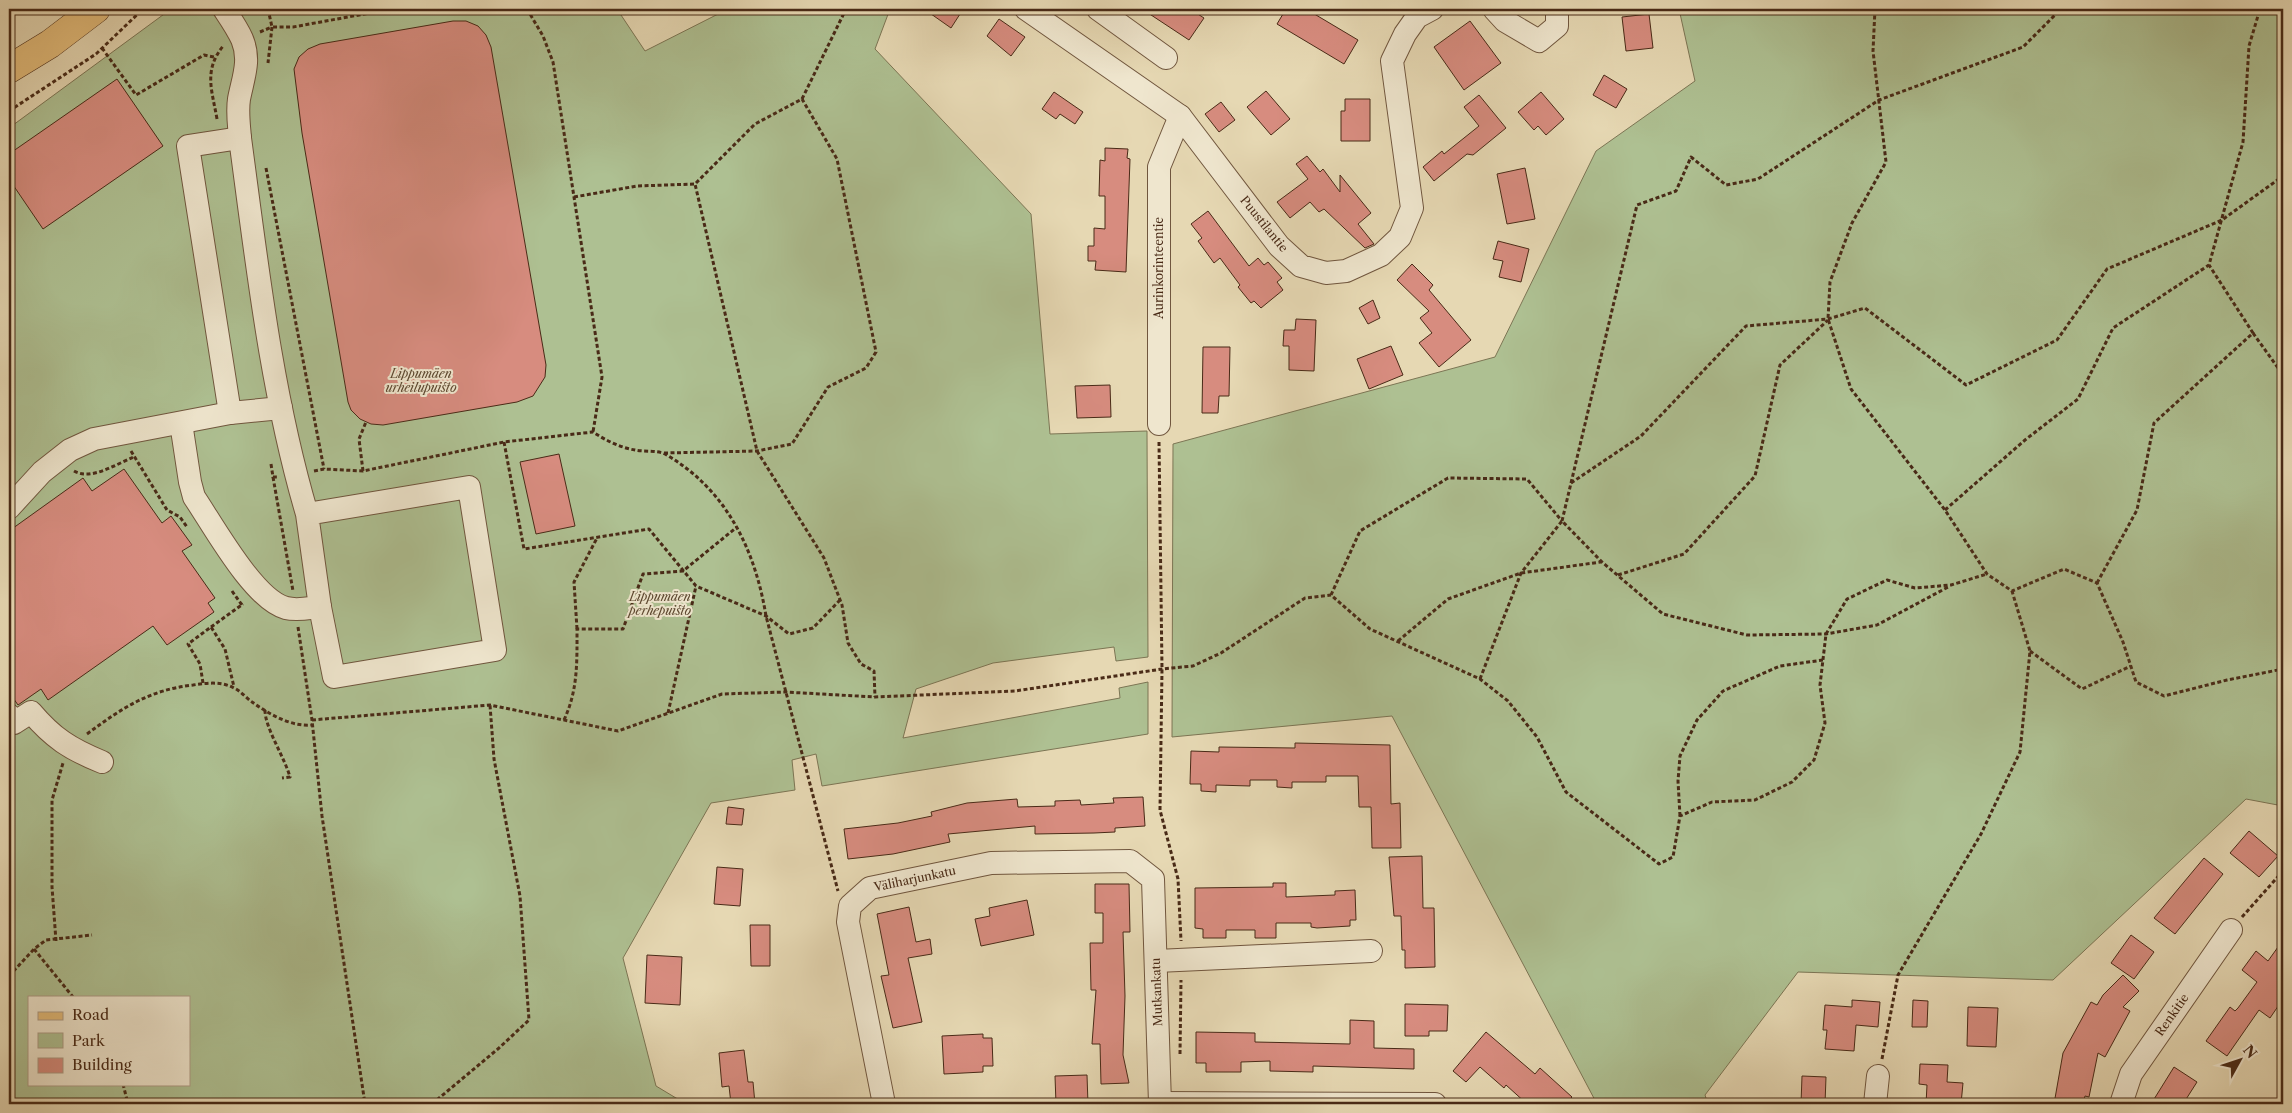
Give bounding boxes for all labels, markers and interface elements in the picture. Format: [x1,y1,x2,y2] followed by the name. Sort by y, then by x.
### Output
[1237,193,1292,255] street label: Puustilantie
[1151,217,1166,320] street label: Aurinkorinteentie
[385,366,457,395] park label: Lippumäen urheilupuisto
[626,589,691,618] park label: Lippumäen perhepuisto
[872,862,958,895] street label: Väliharjunkatu
[1148,957,1165,1027] street label: Mutkankatu
[2152,990,2192,1039] street label: Renkitie
[28,996,190,1086] legend
[72,1005,109,1024] text: Road
[72,1031,106,1050] text: Park
[2214,1036,2264,1086] north arrow
[2239,1041,2261,1062] text: N
[72,1055,132,1074] text: Building

